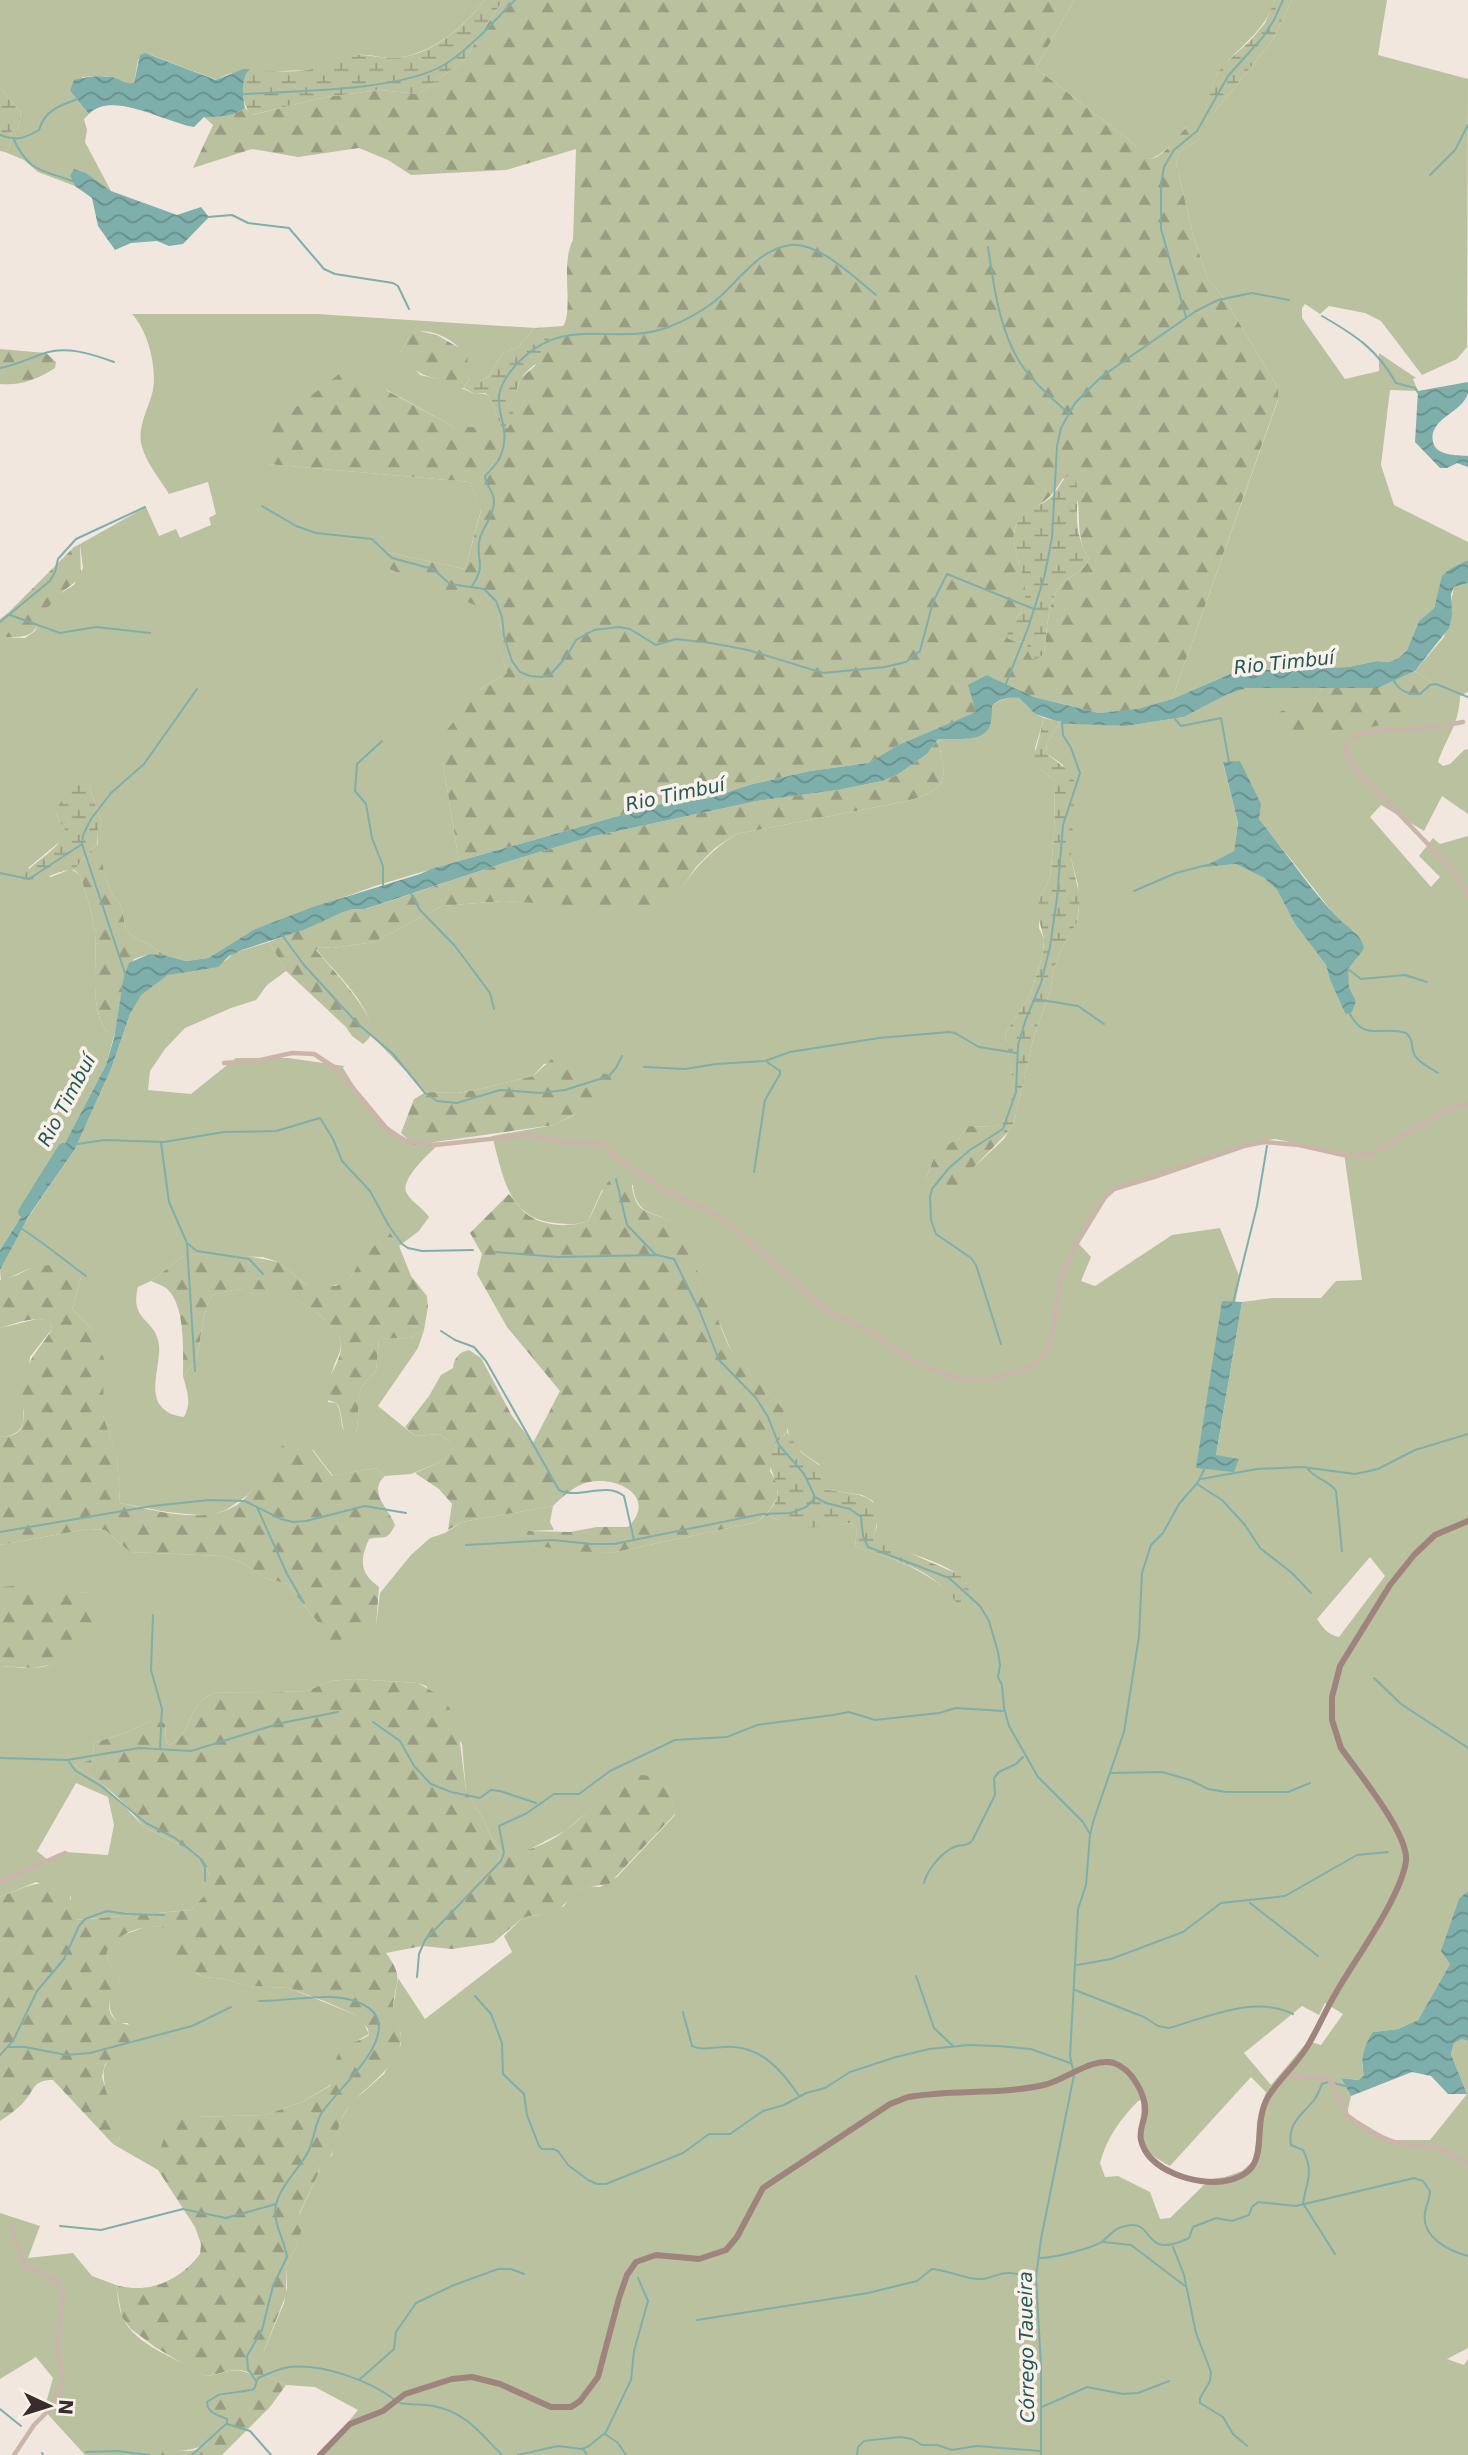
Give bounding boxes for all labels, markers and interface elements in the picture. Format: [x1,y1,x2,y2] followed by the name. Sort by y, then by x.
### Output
[1233,646,1338,678] water label: Rio Timbuí
[623,772,729,815] water label: Rio Timbuí
[33,1048,101,1150] water label: Rio Timbuí
[1014,2271,1038,2423] water label: Córrego Taueira
[14,2371,84,2441] north arrow
[54,2398,77,2416] text: N

